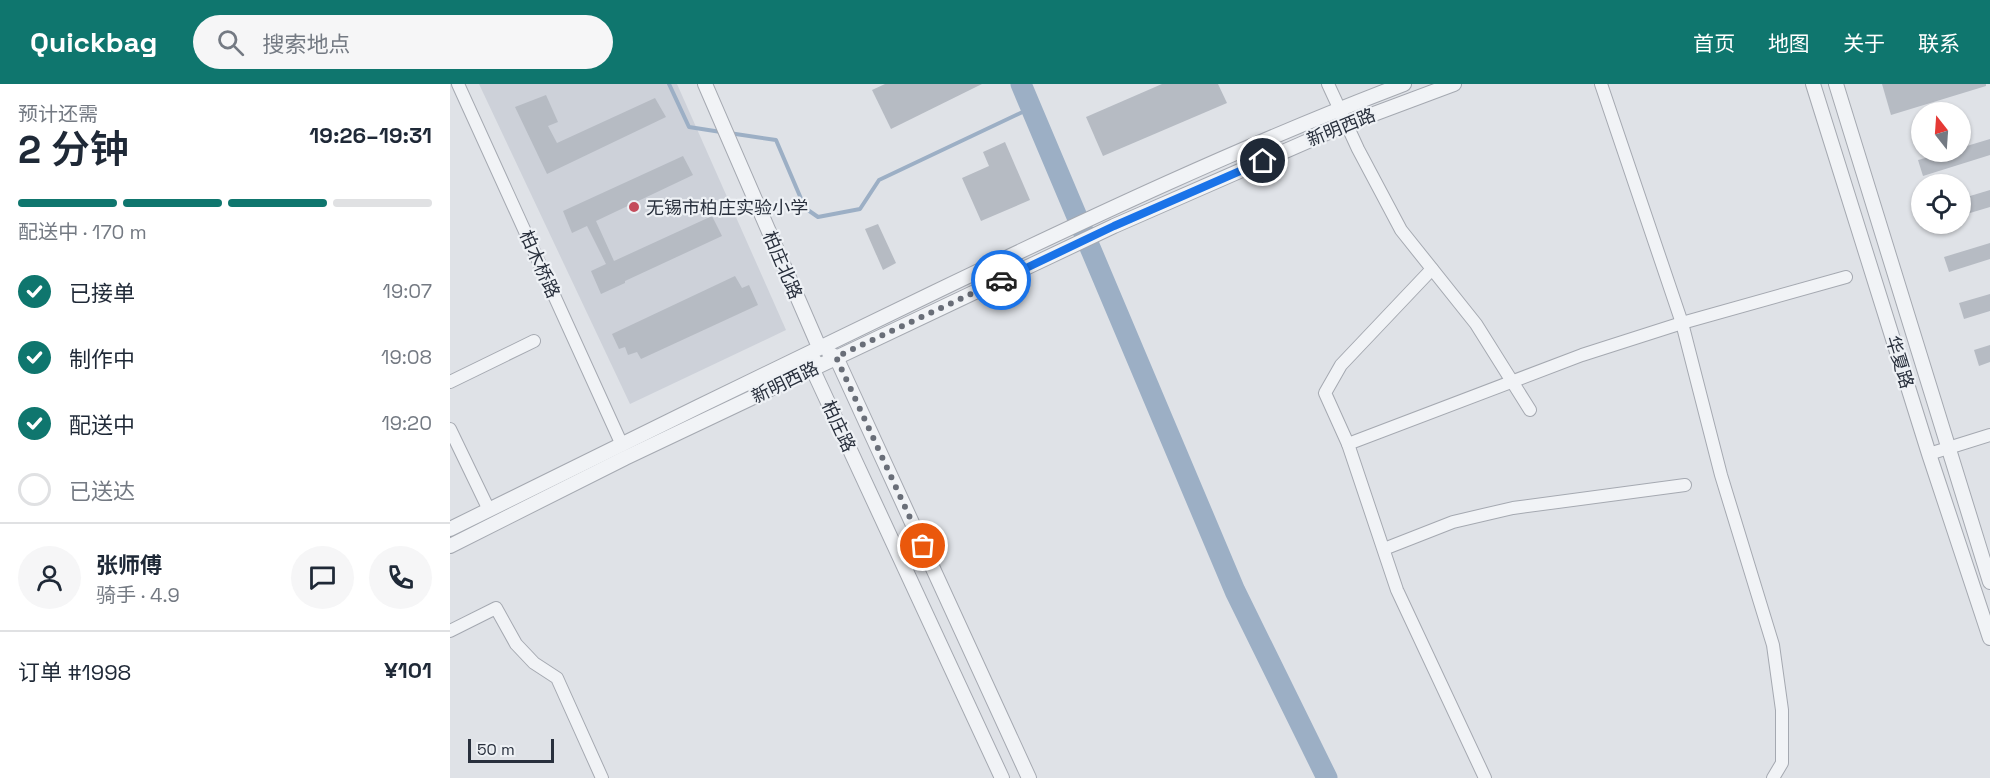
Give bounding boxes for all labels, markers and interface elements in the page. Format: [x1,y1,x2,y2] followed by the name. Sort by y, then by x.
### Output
[193,15,613,69] search box
[30,24,157,60] text: Quickbag
[214,26,247,59] icon: search
[262,30,350,58] text: 搜索地点
[1693,30,1735,57] text: 首页
[1768,30,1810,57] text: 地图
[1843,30,1885,57] text: 关于
[1918,30,1960,57] text: 联系
[18,101,98,127] text: 预计还需
[1911,102,1971,162] north arrow
[1911,102,1971,234] map controls
[1303,103,1379,151] street label: 新明西路
[309,121,432,149] text: 19:26–19:31
[18,125,129,174] text: 2 分钟
[1237,135,1288,186] pin
[1246,144,1279,177] icon: home
[1911,174,1971,234] button: locate
[646,196,808,219] place label: 无锡市柏庄实验小学
[627,200,641,214] marker: 无锡市柏庄实验小学
[18,219,147,245] text: 配送中 · 170 m
[515,226,565,302] street label: 柏木桥路
[758,227,808,303] street label: 柏庄北路
[971,250,1031,310] courier
[985,264,1018,297] icon: car
[18,275,51,308] icon: check
[383,278,432,304] text: 19:07
[69,279,135,307] text: 已接单
[1881,333,1919,391] street label: 华夏路
[18,341,51,374] icon: check
[381,344,432,370] text: 19:08
[69,345,135,373] text: 制作中
[748,356,822,408] street label: 新明西路
[817,397,861,455] street label: 柏庄路
[18,407,51,440] icon: check
[381,410,432,436] text: 19:20
[69,411,135,439] text: 配送中
[69,477,135,505] text: 已送达
[897,520,948,571] pin
[906,529,939,562] icon: bag
[18,546,81,609] button: person
[291,546,354,609] button: chat
[369,546,432,609] button: phone
[96,551,162,579] text: 张师傅
[96,582,180,608] text: 骑手 · 4.9
[384,656,432,684] text: ¥101
[18,658,131,686] text: 订单 #1998
[468,736,554,764] scale bar
[477,739,515,760] text: 50 m

